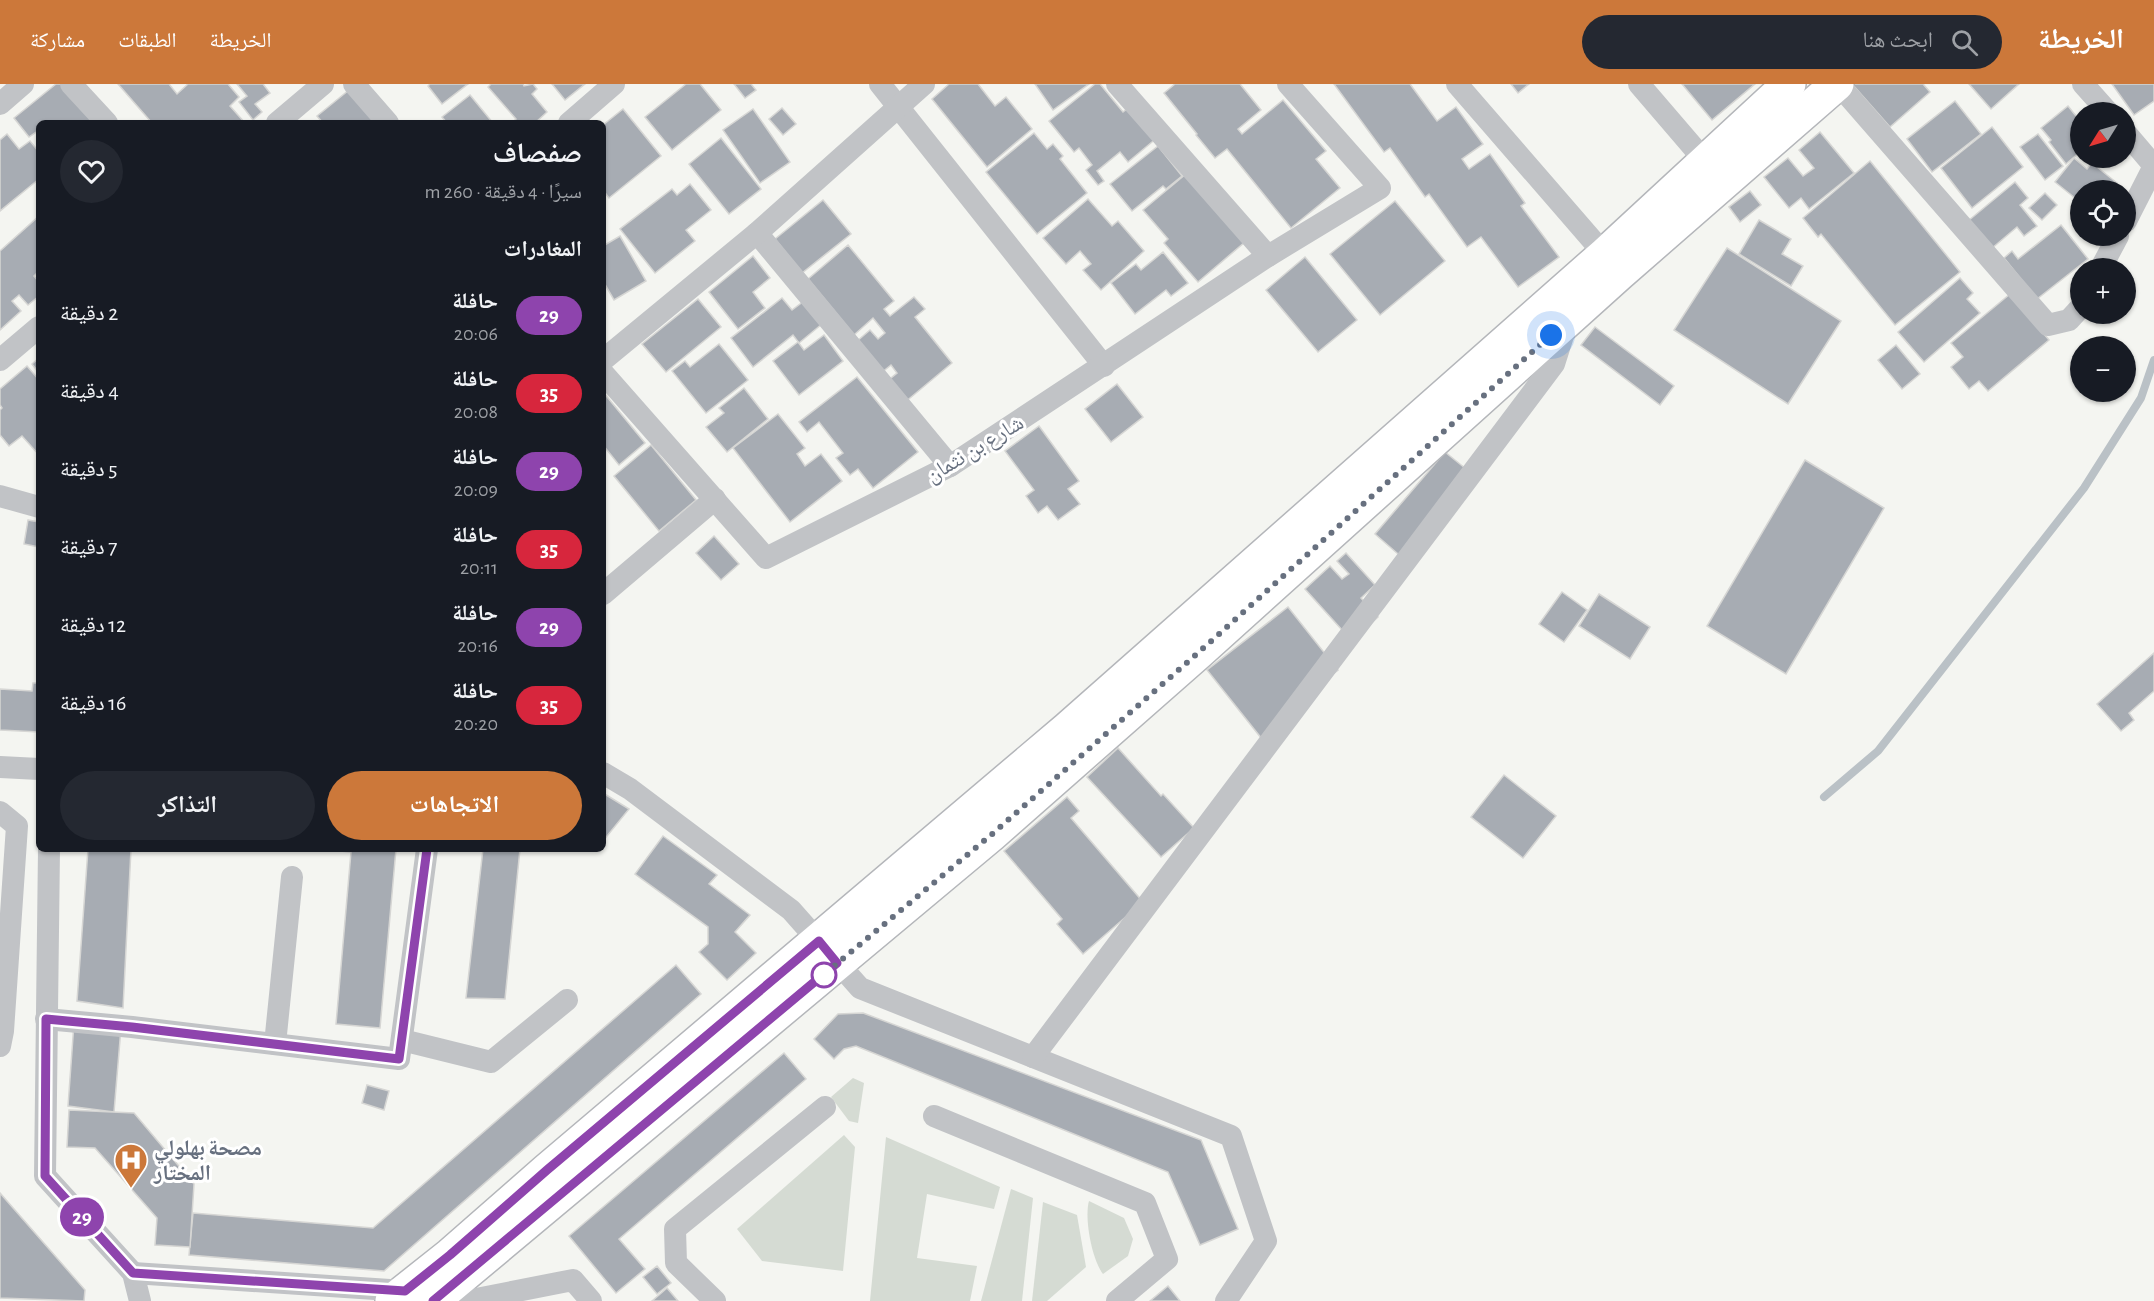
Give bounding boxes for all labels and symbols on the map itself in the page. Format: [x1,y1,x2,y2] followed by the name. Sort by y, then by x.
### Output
[2070,102,2136,168] north arrow
[1536,320,1566,350] your location
[922,411,1028,488] street label: شارع بن نثمان
[811,962,837,988] unlabelled marker
[153,1137,262,1184] place label: مصحة بهلولي المختار
[113,1142,149,1189] hospital icon: مصحة بهلولي المختار
[55,1198,109,1236] line badge: 29

